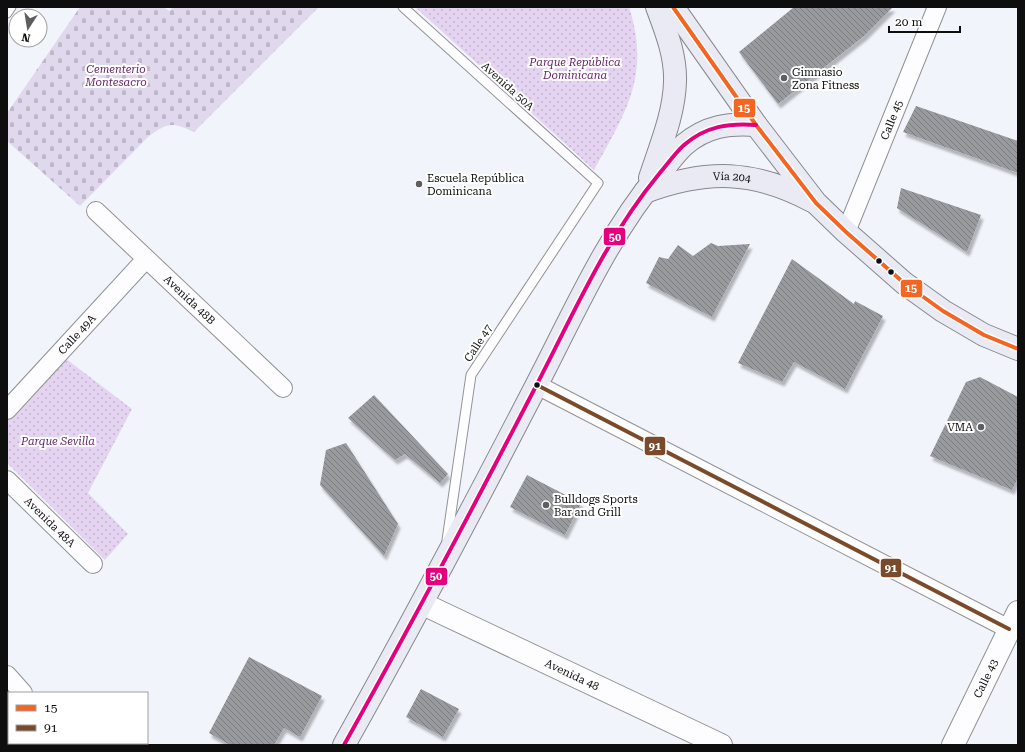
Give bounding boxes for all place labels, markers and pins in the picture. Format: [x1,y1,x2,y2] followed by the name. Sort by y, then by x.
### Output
[792,66,859,92] place label: Gimnasio Zona Fitness
[779,73,789,83] marker: Gimnasio Zona Fitness
[427,172,524,198] place label: Escuela República Dominicana
[414,179,424,189] marker: Escuela República Dominicana
[874,256,884,266] unlabelled marker
[886,267,896,277] unlabelled marker
[532,380,542,390] unlabelled marker
[947,421,973,434] place label: VMA
[976,422,986,432] marker: VMA
[554,493,638,519] place label: Bulldogs Sports Bar and Grill
[541,500,551,510] marker: Bulldogs Sports Bar and Grill

